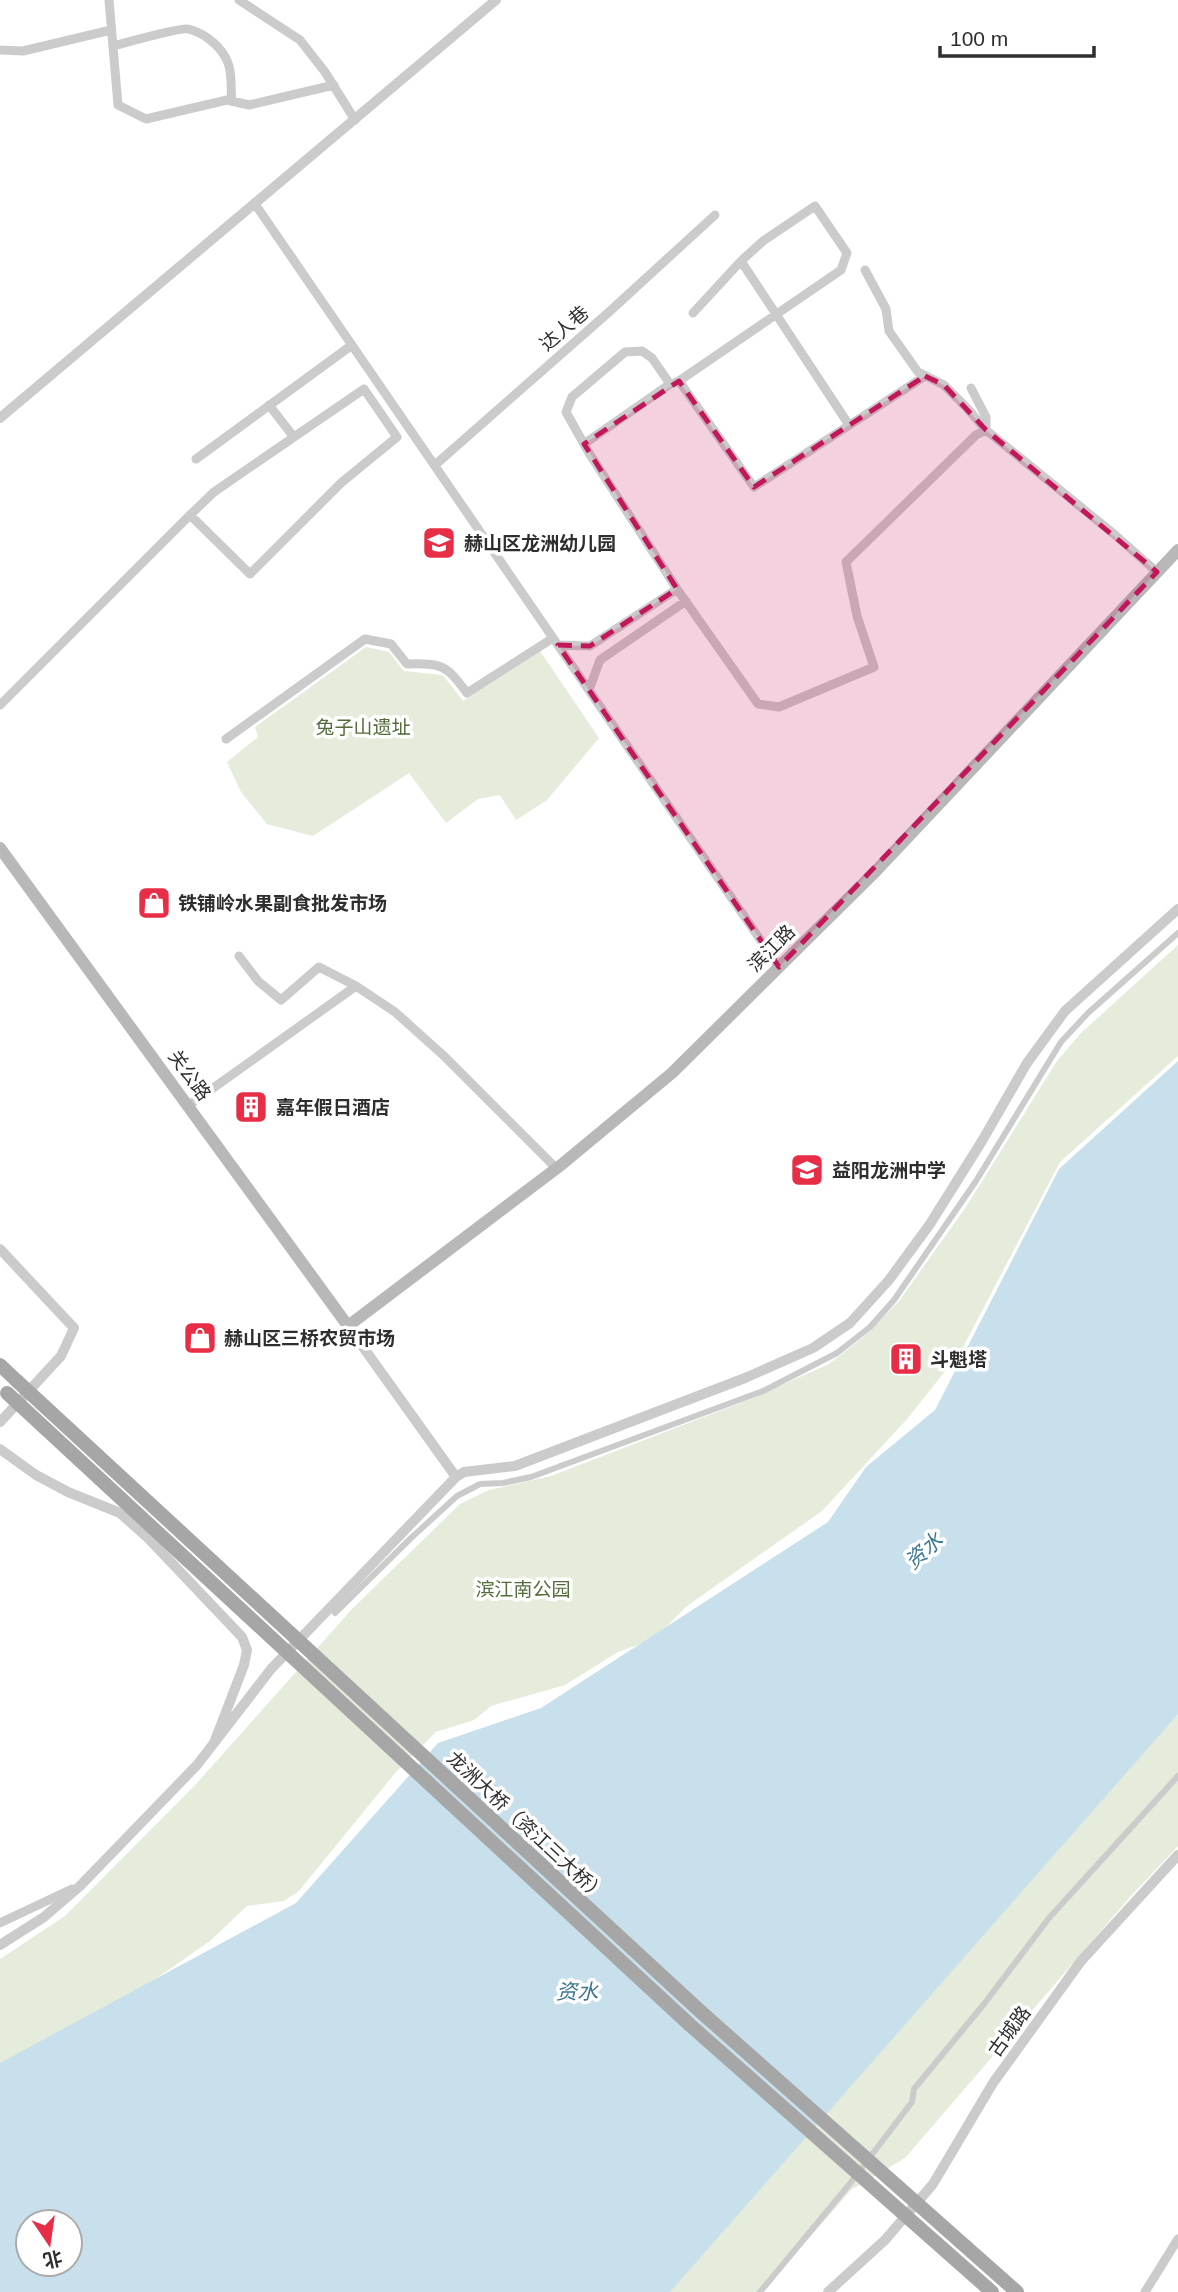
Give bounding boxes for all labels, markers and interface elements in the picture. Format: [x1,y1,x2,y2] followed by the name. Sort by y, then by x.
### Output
[940,14,1094,58] scale bar
[950,27,1008,50] text: 100 m
[536,302,593,355] street label: 达人巷
[420,524,458,562] school or university icon: 赫山区龙洲幼儿园
[464,533,616,554] place label: 赫山区龙洲幼儿园
[315,717,411,738] park label: 兔子山遗址
[135,884,173,922] shop icon: 铁铺岭水果副食批发市场
[178,893,387,914] place label: 铁铺岭水果副食批发市场
[744,921,799,976] street label: 滨江路
[164,1046,215,1105] street label: 关公路
[232,1088,270,1126] building icon: 嘉年假日酒店
[276,1097,390,1118] place label: 嘉年假日酒店
[788,1151,826,1189] school or university icon: 益阳龙洲中学
[832,1160,946,1181] place label: 益阳龙洲中学
[181,1319,219,1357] shop icon: 赫山区三桥农贸市场
[224,1328,395,1349] place label: 赫山区三桥农贸市场
[887,1340,925,1378] building icon: 斗魁塔
[930,1349,987,1370] place label: 斗魁塔
[900,1527,948,1573] water label: 资水
[475,1579,571,1600] park label: 滨江南公园
[443,1747,610,1905] street label: 龙洲大桥（资江三大桥）
[556,1980,599,2003] water label: 资水
[984,2002,1035,2061] street label: 古城路
[14,2208,84,2278] north arrow
[41,2247,64,2271] text: 北

